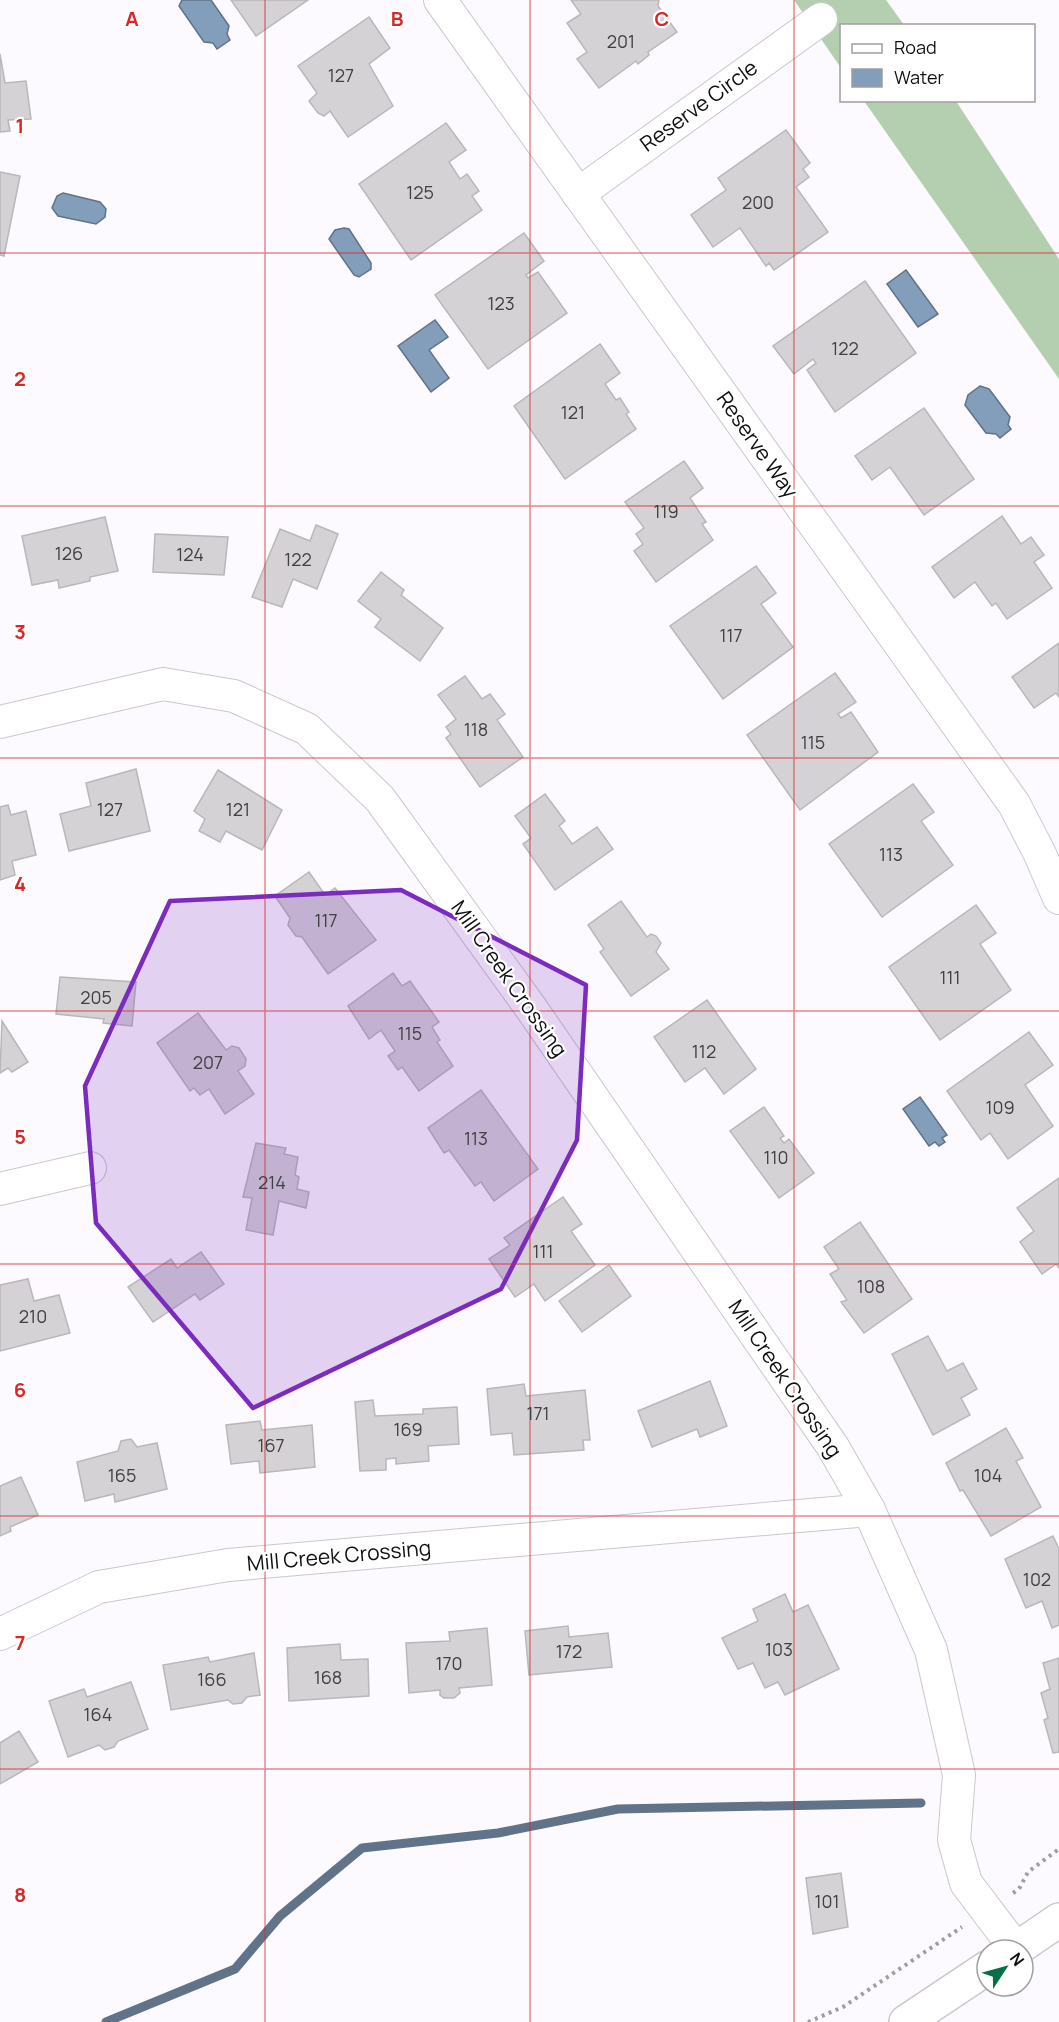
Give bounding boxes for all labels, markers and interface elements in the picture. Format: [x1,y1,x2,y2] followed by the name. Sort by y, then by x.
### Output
[125,5,139,32] text: A
[391,5,404,32] text: B
[655,5,669,32] text: C
[840,24,1035,102] legend
[607,29,635,53] house number: 201
[894,35,937,59] text: Road
[634,53,763,157] street label: Reserve Circle
[328,63,354,87] house number: 127
[894,65,944,89] text: Water
[16,112,24,139] text: 1
[406,180,434,204] house number: 125
[742,190,774,214] house number: 200
[487,291,515,315] house number: 123
[831,336,859,360] house number: 122
[14,365,26,392] text: 2
[711,386,805,503] street label: Reserve Way
[561,400,585,424] house number: 121
[653,499,679,523] house number: 119
[55,541,83,565] house number: 126
[176,542,204,566] house number: 124
[284,547,312,571] house number: 122
[14,618,26,645] text: 3
[719,623,743,647] house number: 117
[464,717,488,741] house number: 118
[801,730,825,754] house number: 115
[97,797,123,821] house number: 127
[226,797,250,821] house number: 121
[879,842,903,866] house number: 113
[14,870,26,897] text: 4
[445,895,574,1062] street label: Mill Creek Crossing
[314,908,338,932] house number: 117
[939,965,961,989] house number: 111
[80,985,112,1009] house number: 205
[398,1021,422,1045] house number: 115
[692,1039,716,1063] house number: 112
[193,1050,223,1074] house number: 207
[985,1095,1015,1119] house number: 109
[14,1123,26,1150] text: 5
[464,1126,488,1150] house number: 113
[763,1145,789,1169] house number: 110
[258,1170,286,1194] house number: 214
[532,1239,554,1263] house number: 111
[857,1274,885,1298] house number: 108
[723,1294,849,1463] street label: Mill Creek Crossing
[19,1304,47,1328] house number: 210
[14,1376,26,1403] text: 6
[526,1401,550,1425] house number: 171
[393,1417,423,1441] house number: 169
[257,1433,285,1457] house number: 167
[108,1463,136,1487] house number: 165
[974,1463,1002,1487] house number: 104
[246,1533,432,1577] street label: Mill Creek Crossing
[1023,1567,1051,1591] house number: 102
[15,1629,25,1656] text: 7
[765,1637,793,1661] house number: 103
[556,1639,582,1663] house number: 172
[435,1651,463,1675] house number: 170
[314,1665,342,1689] house number: 168
[197,1667,227,1691] house number: 166
[84,1702,112,1726] house number: 164
[14,1881,26,1908] text: 8
[814,1889,840,1913] house number: 101
[975,1938,1035,1998] north arrow
[1005,1948,1029,1970] text: N

